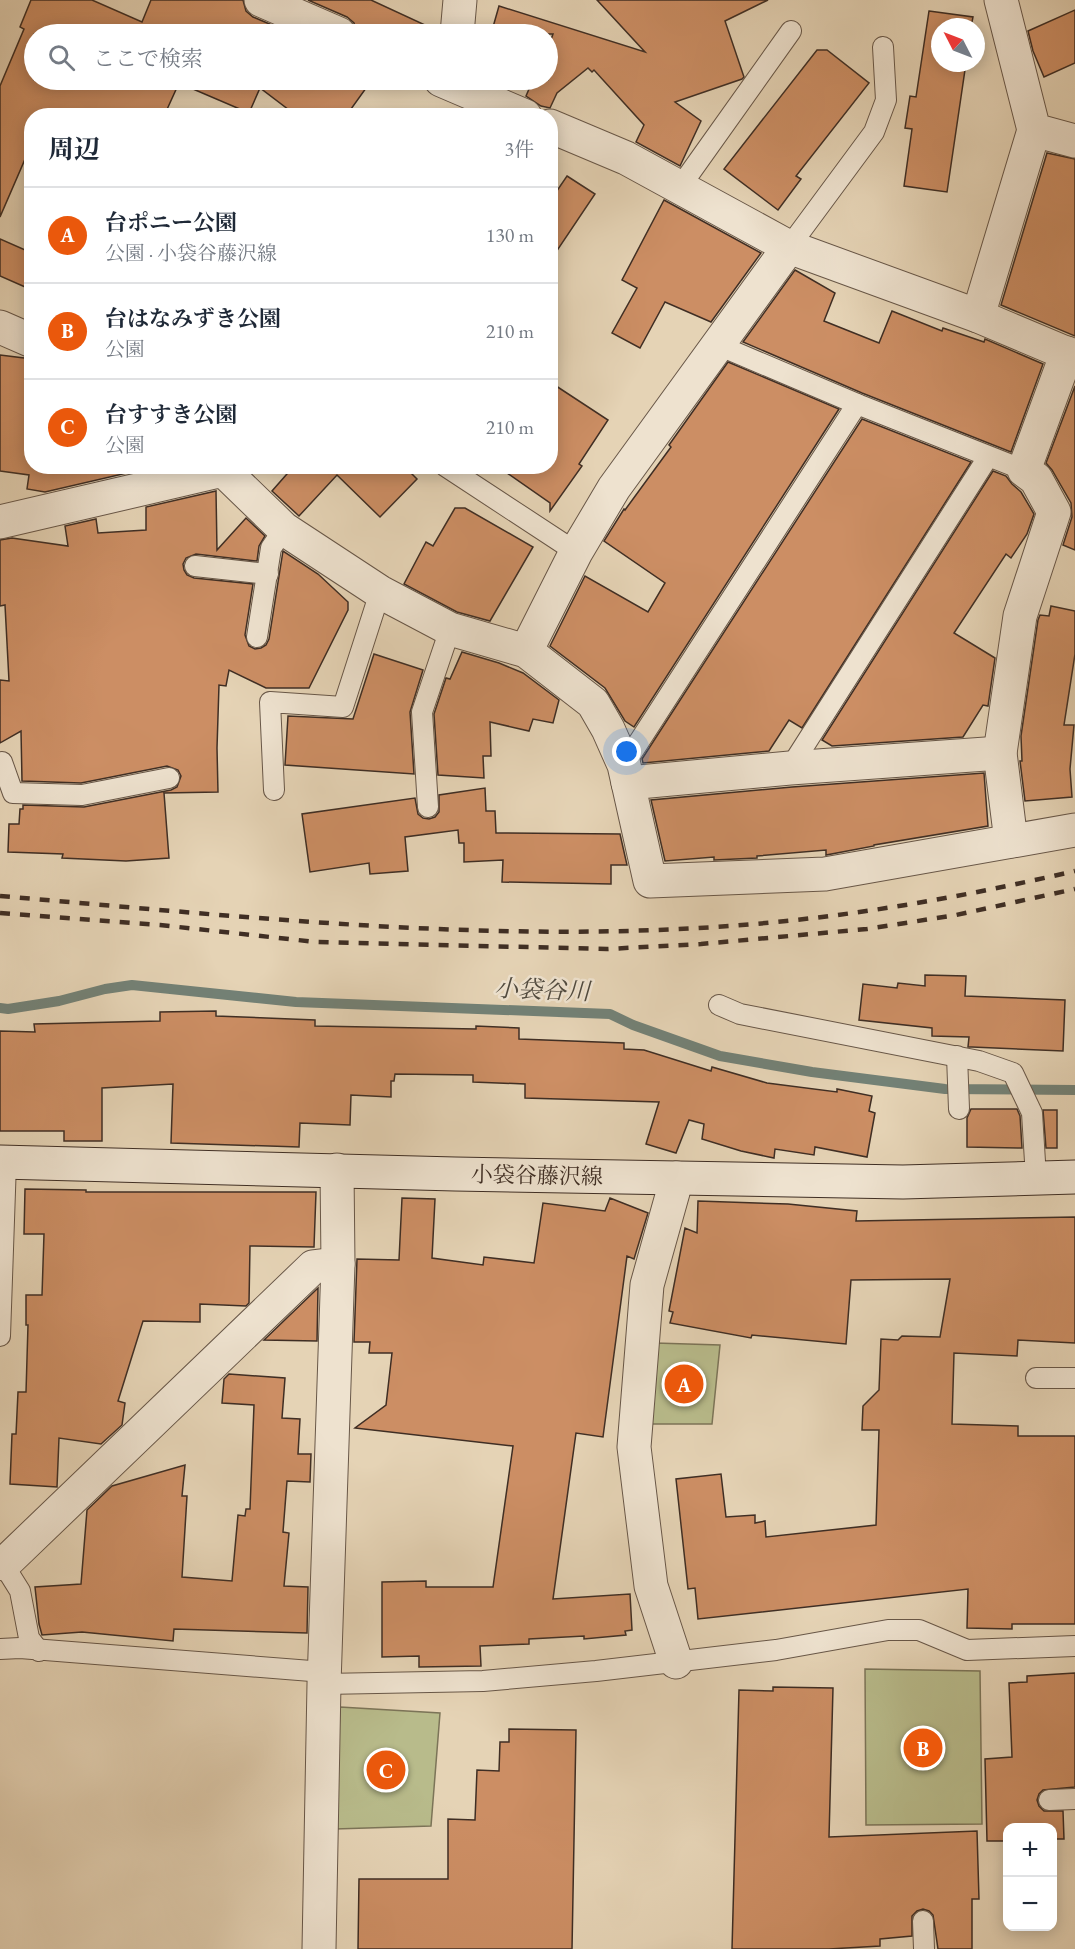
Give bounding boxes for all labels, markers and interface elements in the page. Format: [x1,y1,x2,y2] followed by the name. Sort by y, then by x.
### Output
[931,18,985,72] north arrow
[24,24,558,90] search box
[45,41,78,74] icon: search
[93,44,203,73] text: ここで検索
[48,132,100,166] text: 周辺
[504,136,534,162] text: 3件
[105,208,237,237] text: 台ポニー公園
[60,222,75,248] text: A
[486,222,534,248] text: 130 m
[105,240,277,266] text: 公園 · 小袋谷藤沢線
[105,304,281,333] text: 台はなみずき公園
[61,318,74,344] text: B
[486,318,534,344] text: 210 m
[105,336,145,362] text: 公園
[105,400,237,429] text: 台すすき公園
[60,414,75,440] text: C
[486,414,534,440] text: 210 m
[105,432,145,458] text: 公園
[612,737,641,766] your location
[494,972,594,1007] water label: 小袋谷川
[471,1160,603,1191] street label: 小袋谷藤沢線
[664,1362,704,1406] pin: A
[904,1726,942,1770] pin: B
[366,1748,406,1792] pin: C
[1003,1823,1057,1931] map controls
[1003,1823,1057,1877] button: +
[1003,1877,1057,1931] button: −

